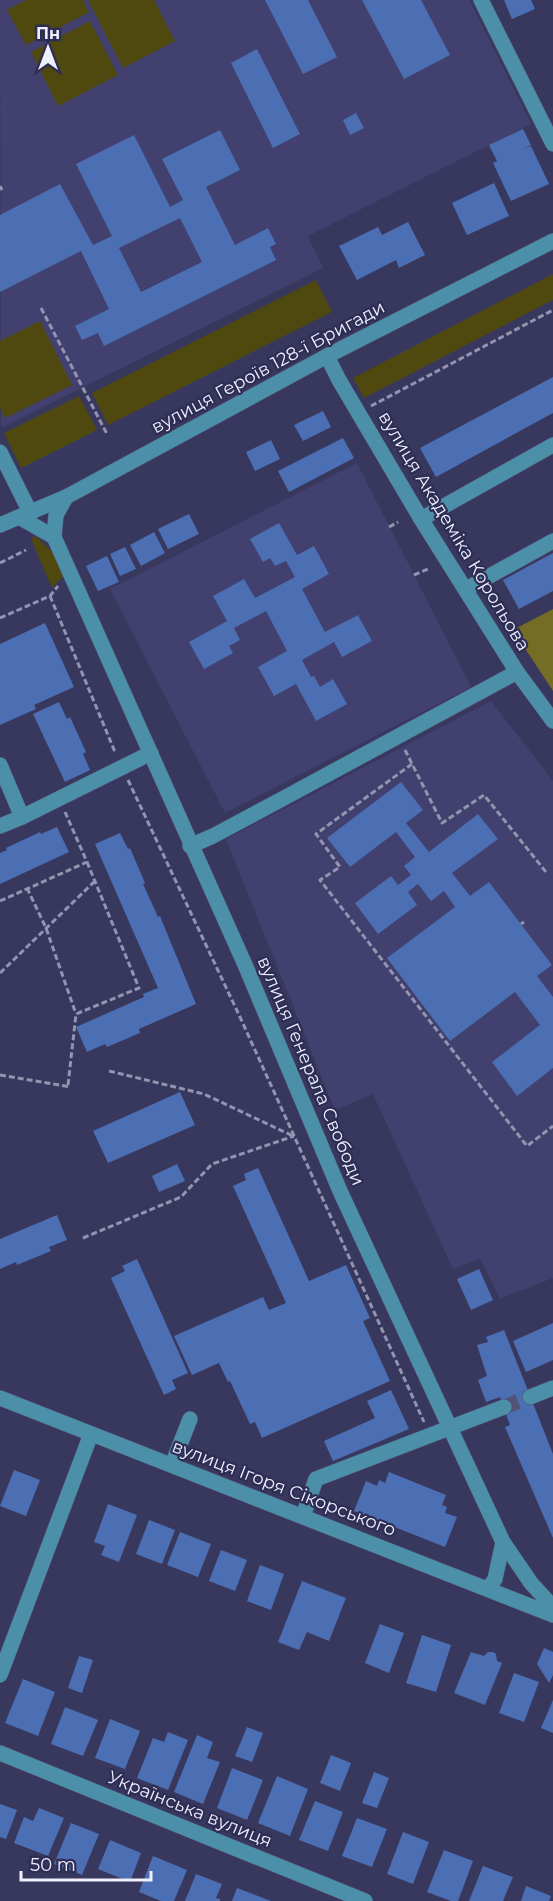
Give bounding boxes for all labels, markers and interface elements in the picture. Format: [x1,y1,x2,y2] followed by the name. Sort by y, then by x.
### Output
[18,18,78,78] north arrow
[36,24,60,43] text: Пн
[147,296,389,438] street label: вулиця Героїв 128-ї Бригади
[374,407,534,655] street label: вулиця Академіка Корольова
[253,953,369,1189] street label: вулиця Генерала Свободи
[169,1435,399,1541] street label: вулиця Ігоря Сікорського
[105,1766,275,1852] street label: Українська вулиця
[21,1844,152,1882] scale bar
[30,1854,76,1876] text: 50 m

